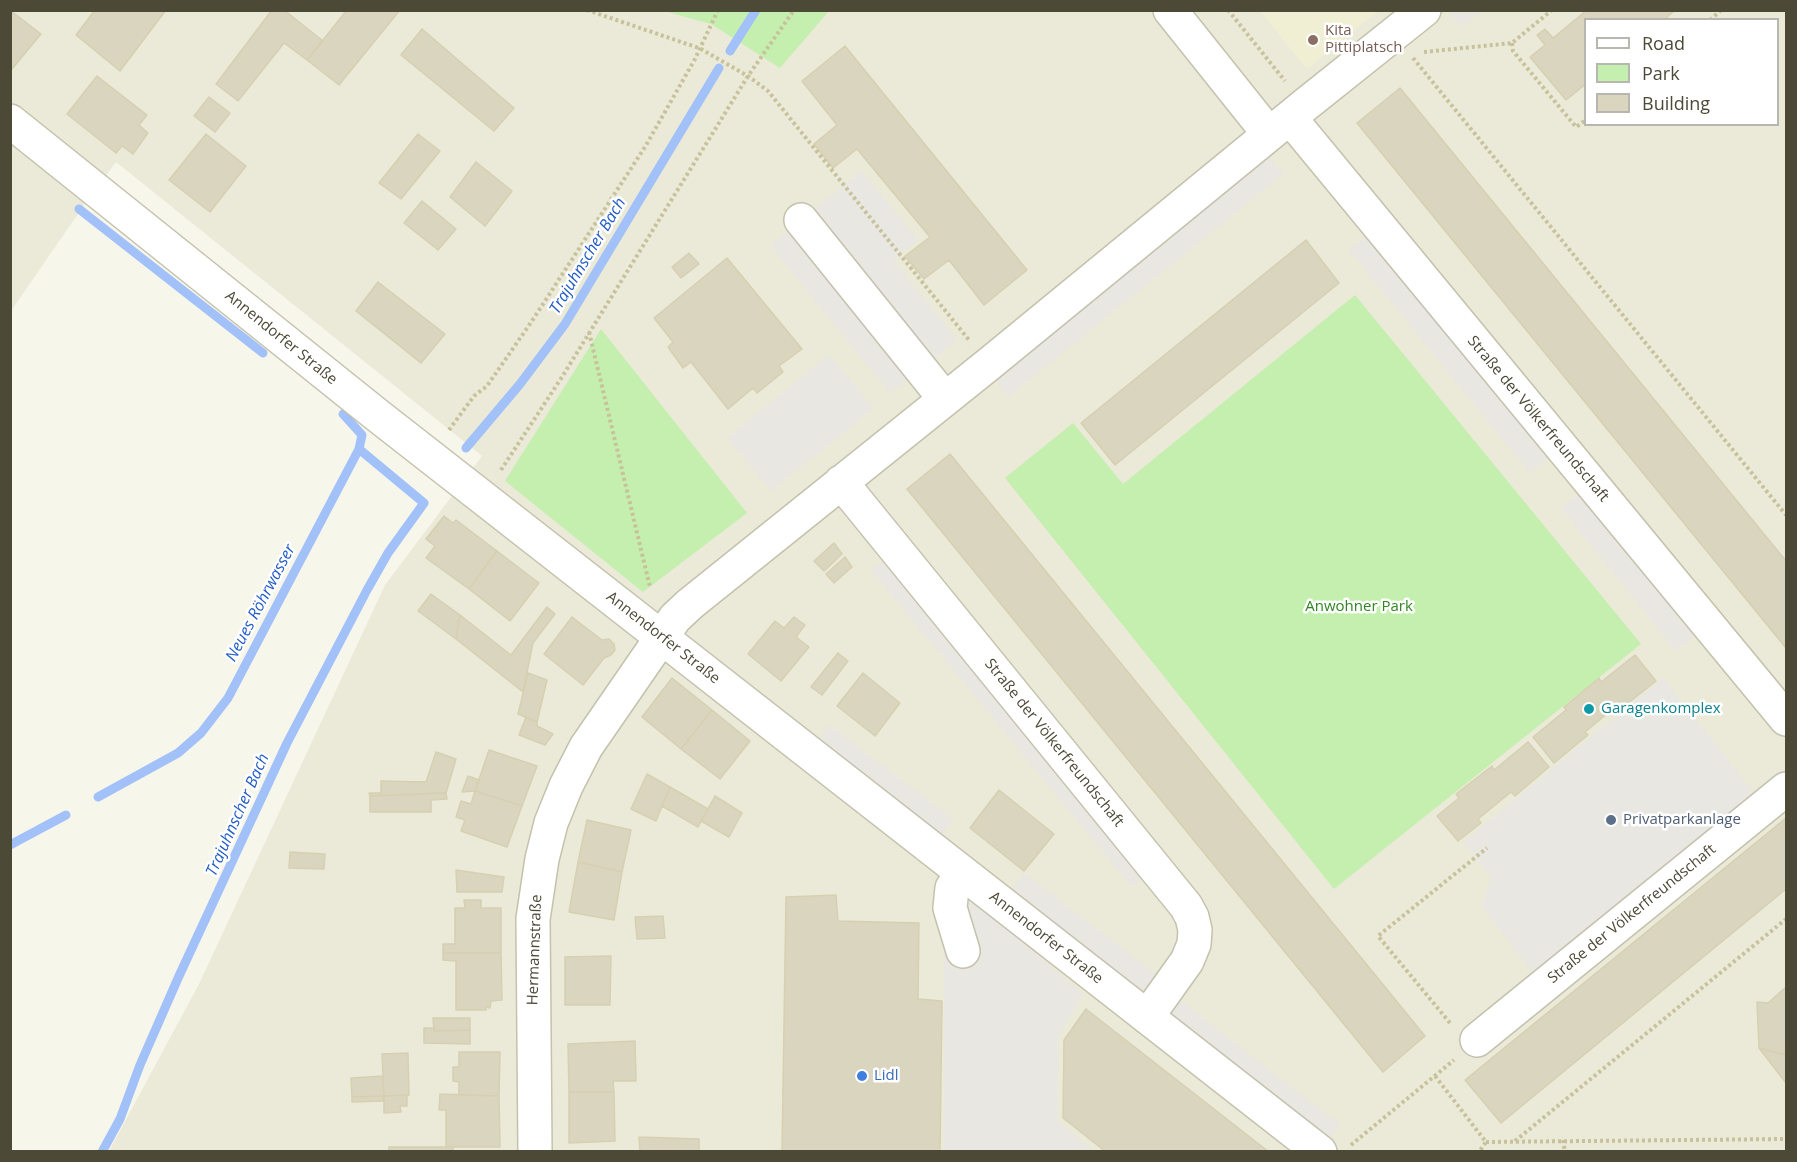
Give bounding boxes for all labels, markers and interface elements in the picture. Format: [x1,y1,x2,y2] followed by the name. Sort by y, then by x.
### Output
[1584,18,1779,126] legend
[1325,22,1402,57] place label: Kita Pittiplatsch
[1642,31,1685,55] text: Road
[1306,33,1320,47] marker: Kita Pittiplatsch
[1642,61,1680,85] text: Park
[1642,91,1710,115] text: Building
[546,194,630,318] water label: Trajuhnscher Bach
[221,287,341,389] street label: Annendorfer Straße
[1463,332,1613,506] street label: Straße der Völkerfreundschaft
[222,541,300,665] water label: Neues Röhrwasser
[603,588,723,688] street label: Annendorfer Straße
[1305,598,1413,616] park label: Anwohner Park
[981,655,1127,831] street label: Straße der Völkerfreundschaft
[1601,700,1721,718] place label: Garagenkomplex
[1582,702,1596,716] marker: Garagenkomplex
[202,751,274,879] water label: Trajuhnscher Bach
[1623,811,1741,829] place label: Privatparkanlage
[1604,813,1618,827] marker: Privatparkanlage
[1544,841,1720,987] street label: Straße der Völkerfreundschaft
[986,888,1106,988] street label: Annendorfer Straße
[524,894,546,1006] street label: Hermannstraße
[874,1067,899,1085] place label: Lidl
[855,1069,869,1083] marker: Lidl

